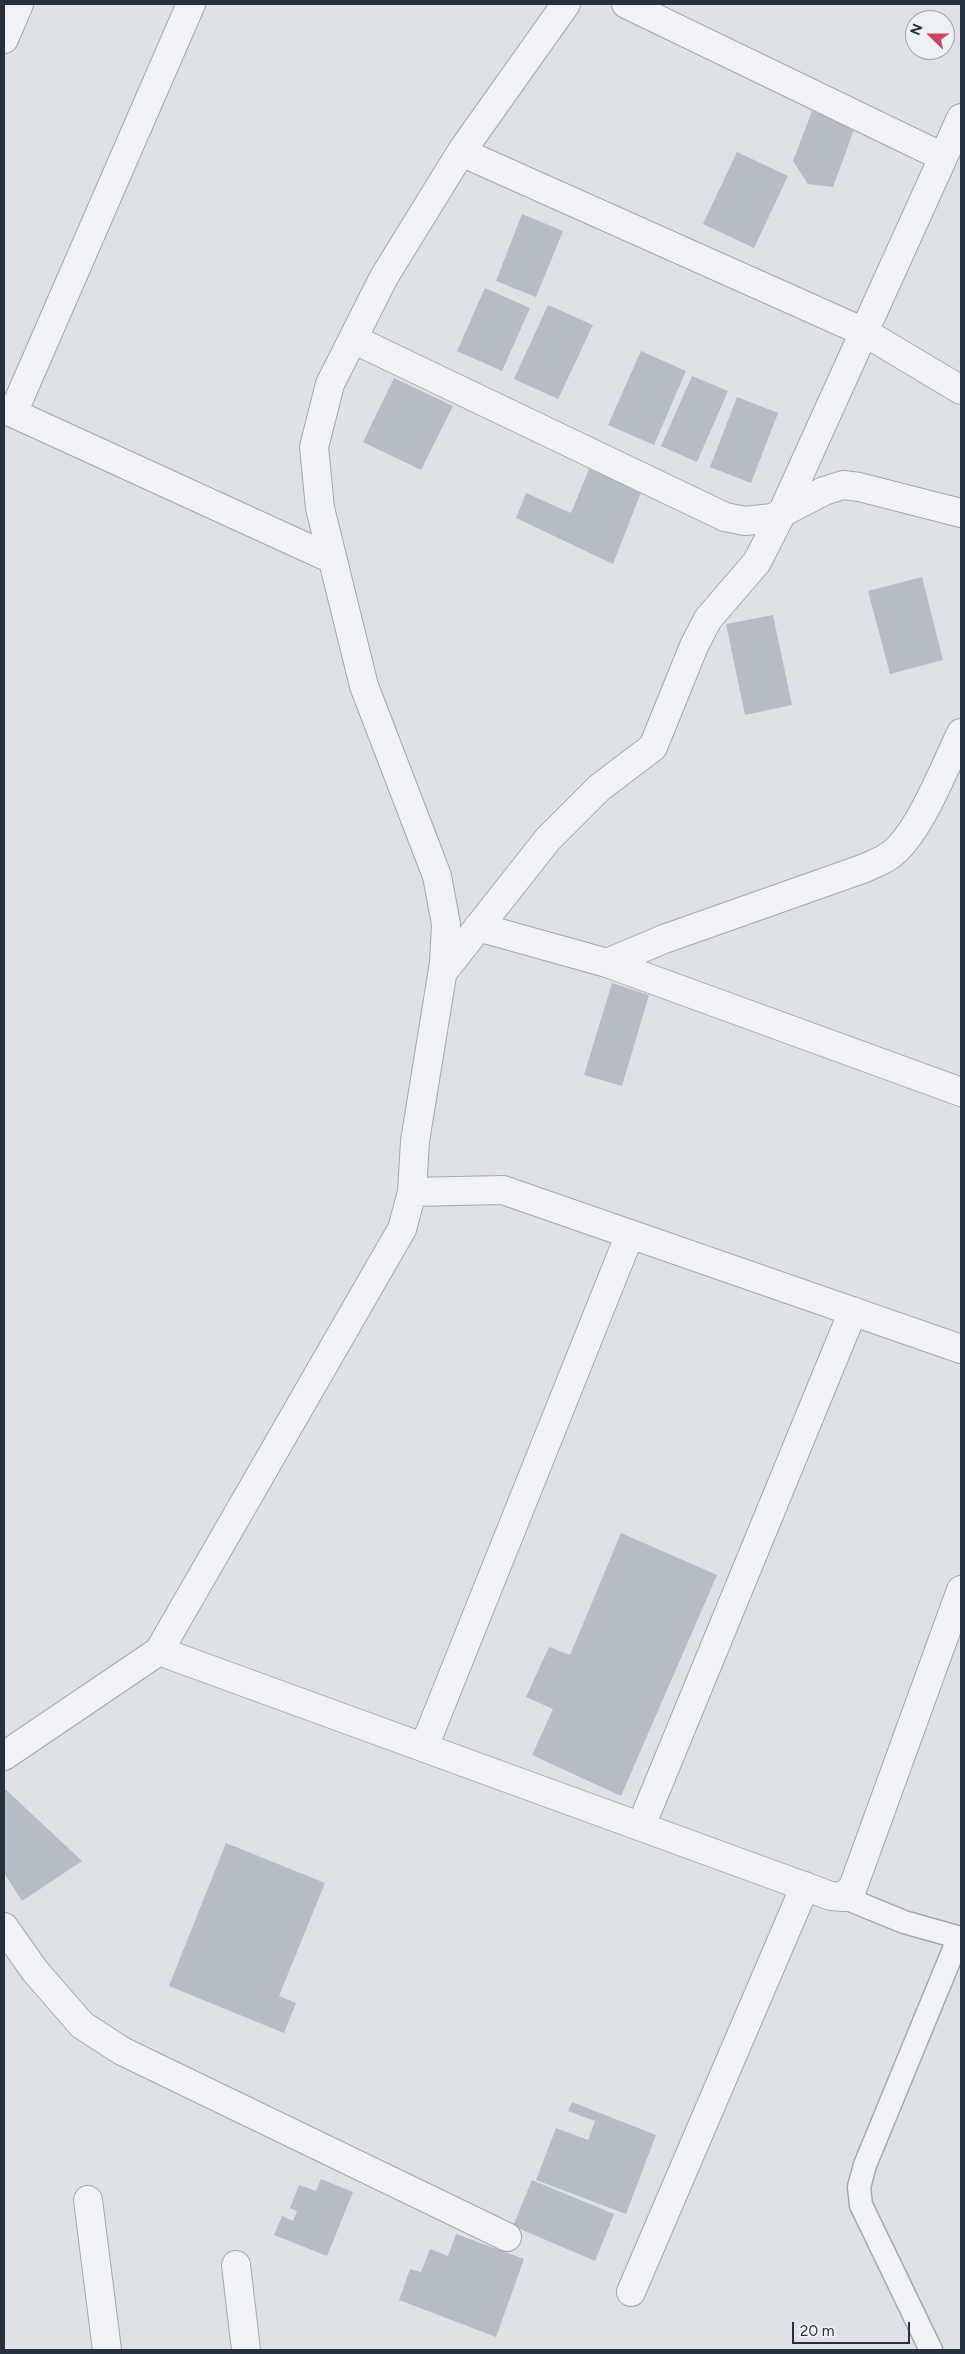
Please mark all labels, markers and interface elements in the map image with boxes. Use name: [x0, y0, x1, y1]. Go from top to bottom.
north arrow: [905, 10, 955, 60]
text: N: [907, 21, 926, 38]
scale bar: [795, 2312, 912, 2344]
text: 20 m: [800, 2322, 834, 2340]

